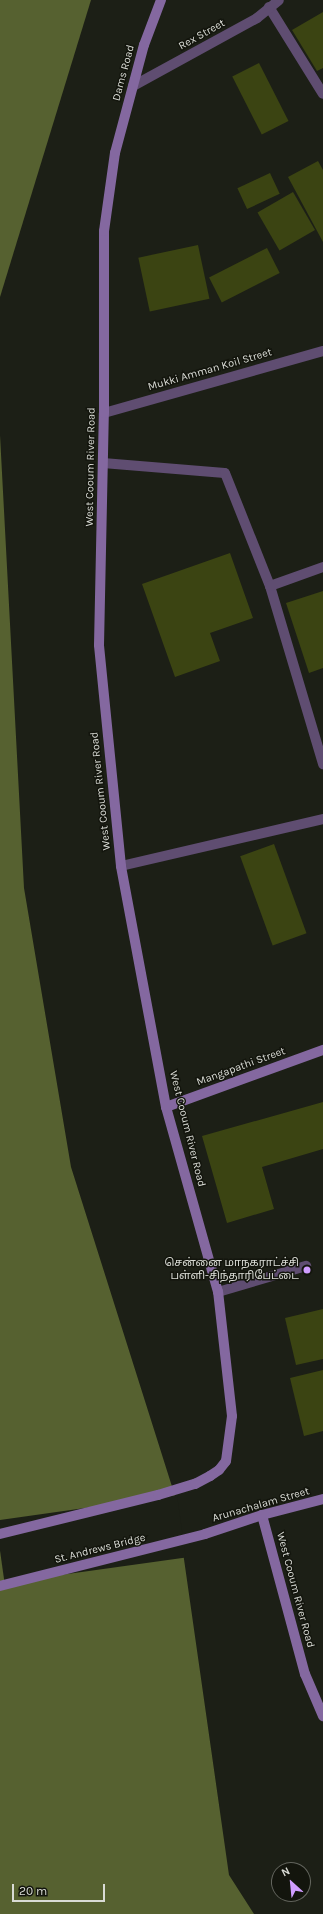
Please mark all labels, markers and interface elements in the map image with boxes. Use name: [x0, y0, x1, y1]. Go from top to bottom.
street label: Rex Street: [177, 17, 227, 53]
street label: Dams Road: [110, 44, 138, 102]
street label: Mukki Amman Koil Street: [147, 346, 273, 394]
street label: West Cooum River Road: [83, 407, 99, 527]
street label: West Cooum River Road: [88, 731, 114, 851]
street label: Mangapathi Street: [195, 1045, 287, 1089]
street label: West Cooum River Road: [166, 1070, 208, 1188]
place label: சென்னை மாநகராட்ச்சி பள்ளி-சிந்தாரிபேட்டை: [164, 1257, 299, 1283]
marker: சென்னை மாநகராட்ச்சி பள்ளி-சிந்தாரிபேட்டை: [302, 1265, 312, 1275]
street label: Arunachalam Street: [211, 1485, 311, 1525]
street label: St. Andrews Bridge: [53, 1531, 147, 1567]
street label: West Cooum River Road: [273, 1531, 317, 1649]
north arrow: [271, 1862, 311, 1902]
text: N: [279, 1864, 292, 1879]
scale bar: [14, 1876, 107, 1902]
text: 20 m: [19, 1884, 47, 1898]

